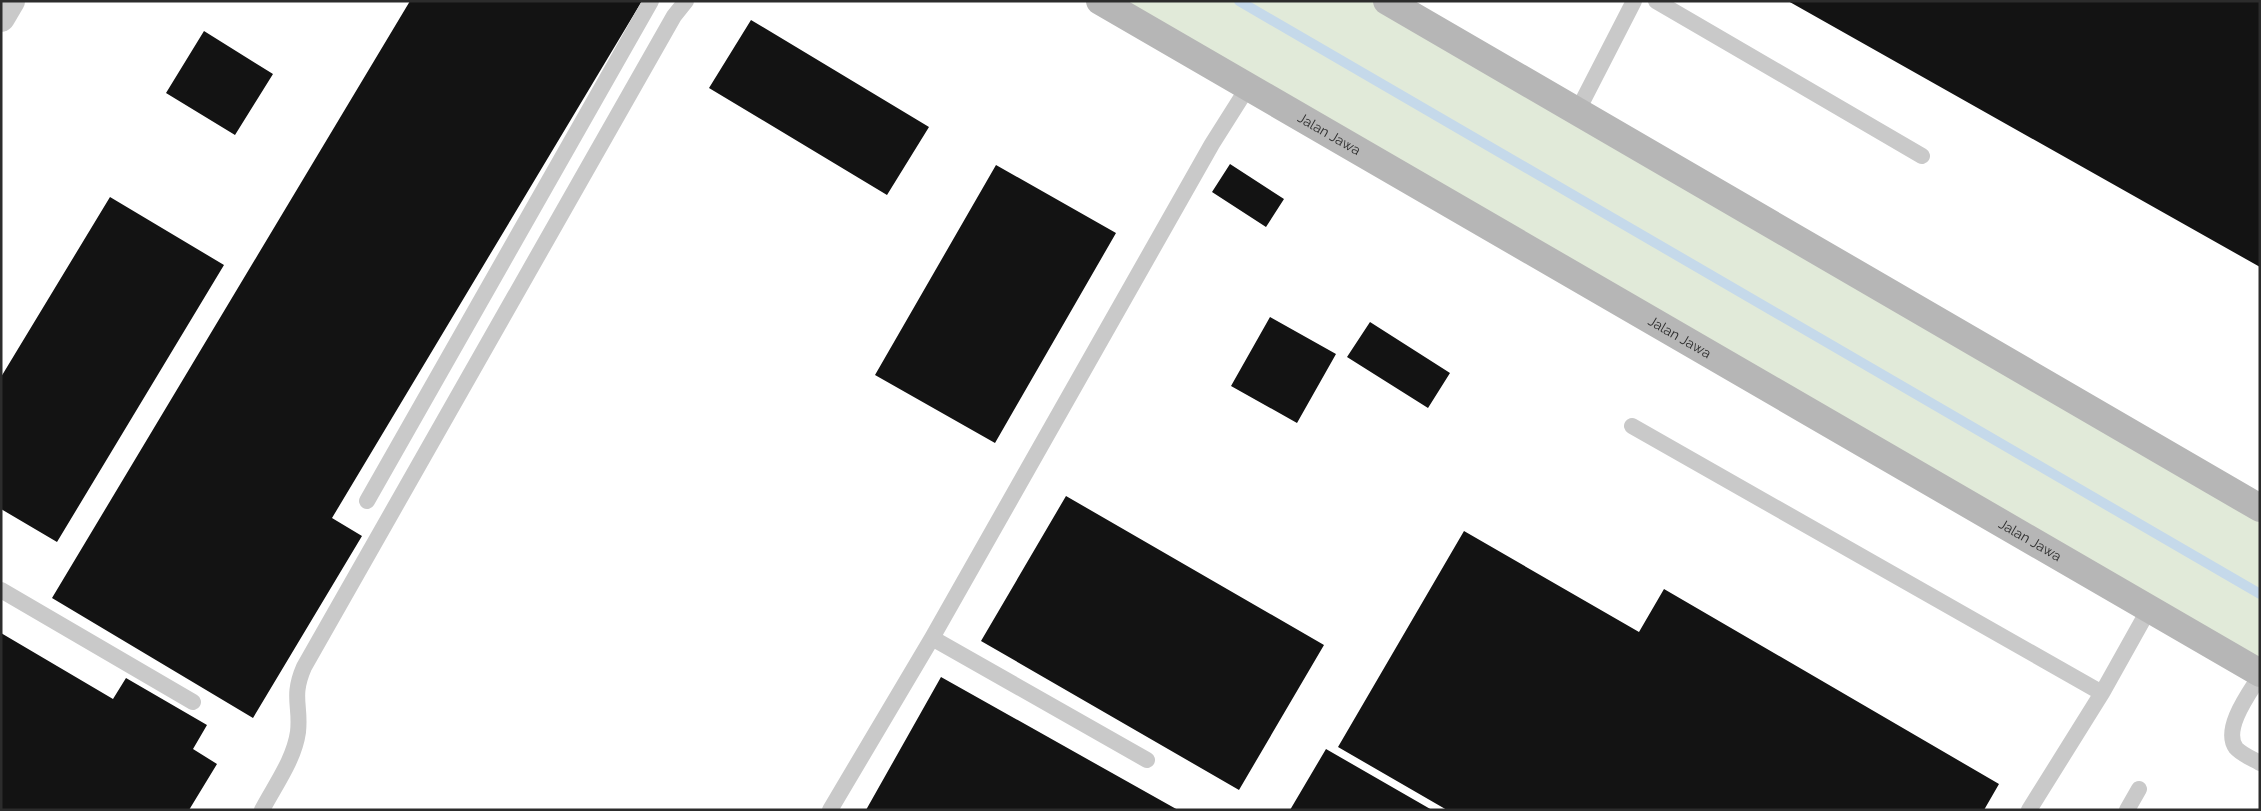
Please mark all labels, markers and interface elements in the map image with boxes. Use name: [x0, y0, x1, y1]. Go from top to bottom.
street label: Jalan Jawa: [1295, 109, 1364, 158]
street label: Jalan Jawa: [1645, 312, 1714, 361]
street label: Jalan Jawa: [1996, 515, 2064, 564]

